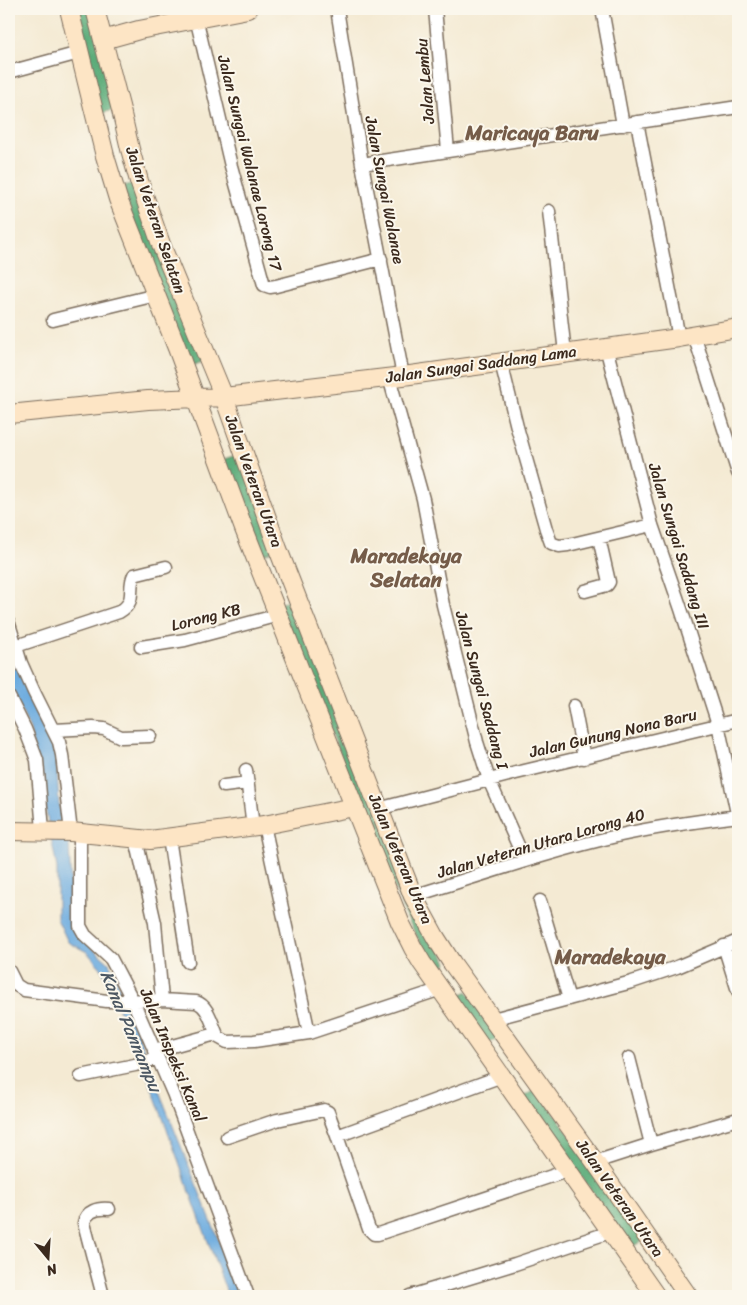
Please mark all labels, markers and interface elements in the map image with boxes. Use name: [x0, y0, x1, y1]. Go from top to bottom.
street label: Jalan Lembu: [407, 37, 443, 126]
street label: Jalan Sungai Walanae Lorong 17: [209, 51, 291, 275]
street label: Jalan Sungai Walanae: [356, 112, 414, 267]
district label: Maricaya Baru: [464, 114, 599, 152]
street label: Jalan Veteran Selatan: [117, 141, 195, 298]
street label: Jalan Sungai Saddang Lama: [383, 336, 578, 392]
street label: Jalan Veteran Utara: [216, 409, 292, 552]
street label: Jalan Sungai Saddang III: [640, 458, 718, 633]
district label: Maradekaya Selatan: [349, 537, 463, 599]
street label: Lorong KB: [168, 594, 244, 640]
street label: Jalan Sungai Saddang I: [447, 607, 518, 774]
street label: Jalan Gunung Nona Baru: [525, 700, 700, 767]
street label: Jalan Veteran Utara: [360, 788, 442, 929]
street label: Jalan Veteran Utara Lorong 40: [433, 799, 648, 887]
district label: Maradekaya: [553, 938, 667, 976]
water label: Kanal Pannampu: [91, 965, 172, 1099]
street label: Jalan Inspeksi Kanal: [131, 982, 215, 1127]
street label: Jalan Veteran Utara: [567, 1132, 672, 1264]
north arrow: [22, 1232, 72, 1282]
text: N: [43, 1256, 61, 1283]

